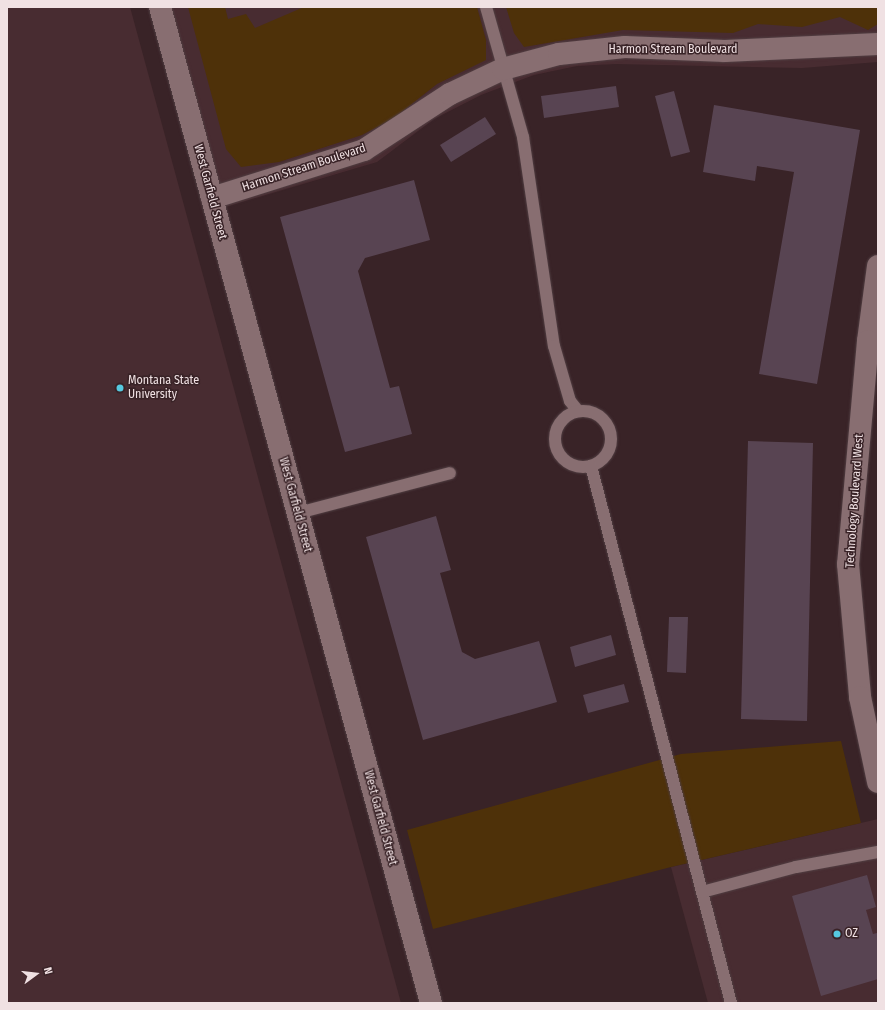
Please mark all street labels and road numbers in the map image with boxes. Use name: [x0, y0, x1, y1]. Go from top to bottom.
street label: Harmon Stream Boulevard: [609, 43, 737, 57]
street label: Harmon Stream Boulevard: [240, 141, 368, 195]
street label: West Garfield Street: [190, 143, 230, 241]
street label: Technology Boulevard West: [843, 434, 867, 568]
street label: West Garfield Street: [275, 456, 315, 554]
street label: West Garfield Street: [360, 769, 400, 867]

